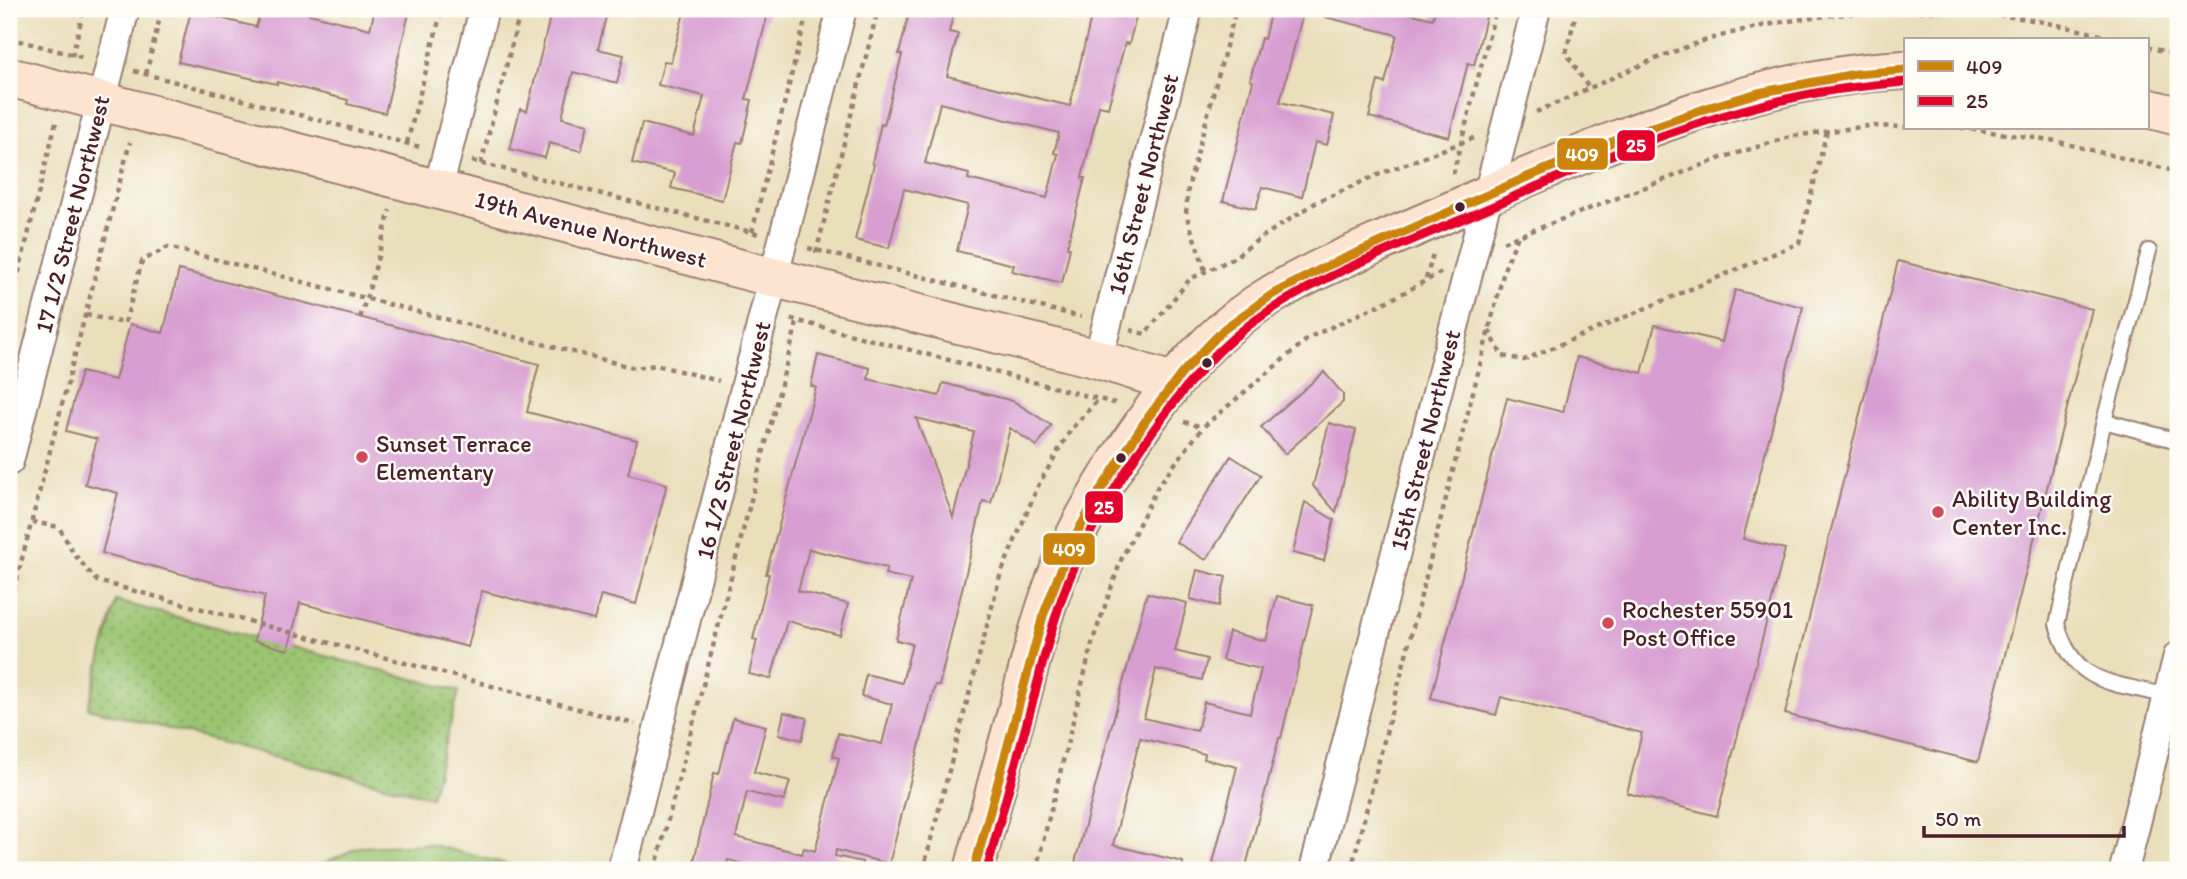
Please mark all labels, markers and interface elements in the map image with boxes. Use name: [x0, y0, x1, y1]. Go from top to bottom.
legend: [1904, 38, 2148, 130]
text: 409: [1966, 54, 2003, 79]
street label: 16th Street Northwest: [1102, 71, 1184, 297]
text: 25: [1966, 88, 1988, 113]
street label: 17 1/2 Street Northwest: [28, 92, 116, 336]
line badge: 25: [1616, 129, 1656, 162]
text: 25: [1626, 134, 1646, 157]
line badge: 409: [1556, 137, 1609, 171]
text: 409: [1565, 143, 1599, 166]
street label: 19th Avenue Northwest: [472, 184, 710, 274]
unlabelled marker: [1453, 200, 1467, 214]
street label: 16 1/2 Street Northwest: [689, 318, 777, 562]
street label: 15th Street Northwest: [1384, 327, 1466, 553]
unlabelled marker: [1200, 356, 1214, 370]
place label: Sunset Terrace Elementary: [376, 429, 532, 486]
marker: Sunset Terrace Elementary: [354, 449, 370, 465]
unlabelled marker: [1114, 451, 1128, 465]
place label: Ability Building Center Inc.: [1952, 484, 2112, 541]
line badge: 25: [1084, 490, 1124, 524]
text: 25: [1094, 496, 1114, 519]
marker: Ability Building Center Inc.: [1930, 504, 1946, 520]
line badge: 409: [1042, 532, 1096, 566]
text: 409: [1052, 538, 1086, 561]
place label: Rochester 55901 Post Office: [1622, 595, 1793, 652]
marker: Rochester 55901 Post Office: [1600, 615, 1616, 631]
scale bar: [1924, 795, 2124, 839]
text: 50 m: [1935, 806, 1982, 831]

